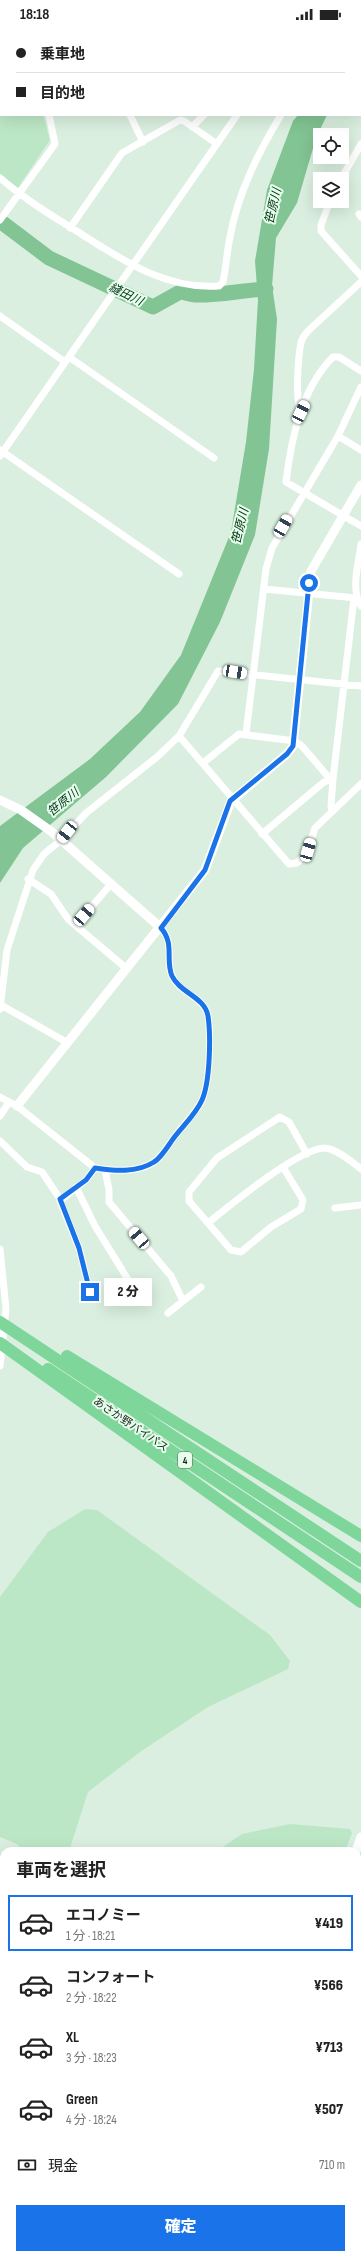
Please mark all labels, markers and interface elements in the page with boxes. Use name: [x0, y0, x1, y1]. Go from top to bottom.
text: 18:18: [20, 5, 49, 24]
text: 乗車地: [40, 45, 85, 64]
text: 目的地: [40, 84, 85, 103]
map controls: [313, 128, 349, 208]
button: locate: [313, 128, 349, 164]
button: layers: [313, 172, 349, 208]
water label: 笹原川: [262, 185, 285, 225]
water label: 縫田川: [106, 280, 147, 310]
car: [290, 399, 312, 425]
water label: 笹原川: [229, 505, 253, 545]
car: [272, 513, 294, 539]
route start: [300, 574, 318, 592]
car: [222, 664, 248, 680]
water label: 笹原川: [45, 784, 84, 820]
car: [55, 819, 79, 845]
car: [299, 837, 317, 863]
car: [72, 902, 96, 928]
car: [127, 1225, 151, 1251]
callout: 2 分: [104, 1278, 152, 1306]
route end: [81, 1283, 99, 1301]
text: 2 分: [118, 1284, 138, 1300]
street label: あさか野バイパス: [91, 1394, 171, 1454]
road number: 4: [178, 1452, 192, 1468]
text: 車両を選択: [16, 1860, 106, 1881]
icon: car: [18, 1905, 54, 1941]
text: エコノミー: [66, 1906, 141, 1925]
text: ¥419: [315, 1914, 343, 1933]
text: 1 分 · 18:21: [66, 1928, 115, 1944]
icon: car: [18, 1967, 54, 2003]
text: コンフォート: [66, 1968, 156, 1987]
text: ¥566: [314, 1976, 343, 1995]
text: 2 分 · 18:22: [66, 1990, 117, 2006]
text: XL: [66, 2028, 79, 2047]
icon: car: [18, 2029, 54, 2065]
text: ¥713: [315, 2038, 343, 2057]
text: 3 分 · 18:23: [66, 2050, 117, 2066]
text: Green: [66, 2090, 98, 2109]
icon: car: [18, 2091, 54, 2127]
text: ¥507: [314, 2100, 343, 2119]
text: 4 分 · 18:24: [66, 2112, 117, 2128]
icon: cash: [16, 2154, 38, 2176]
text: 現金: [48, 2157, 78, 2176]
text: 710 m: [319, 2157, 345, 2173]
button: 確定: [16, 2205, 345, 2251]

